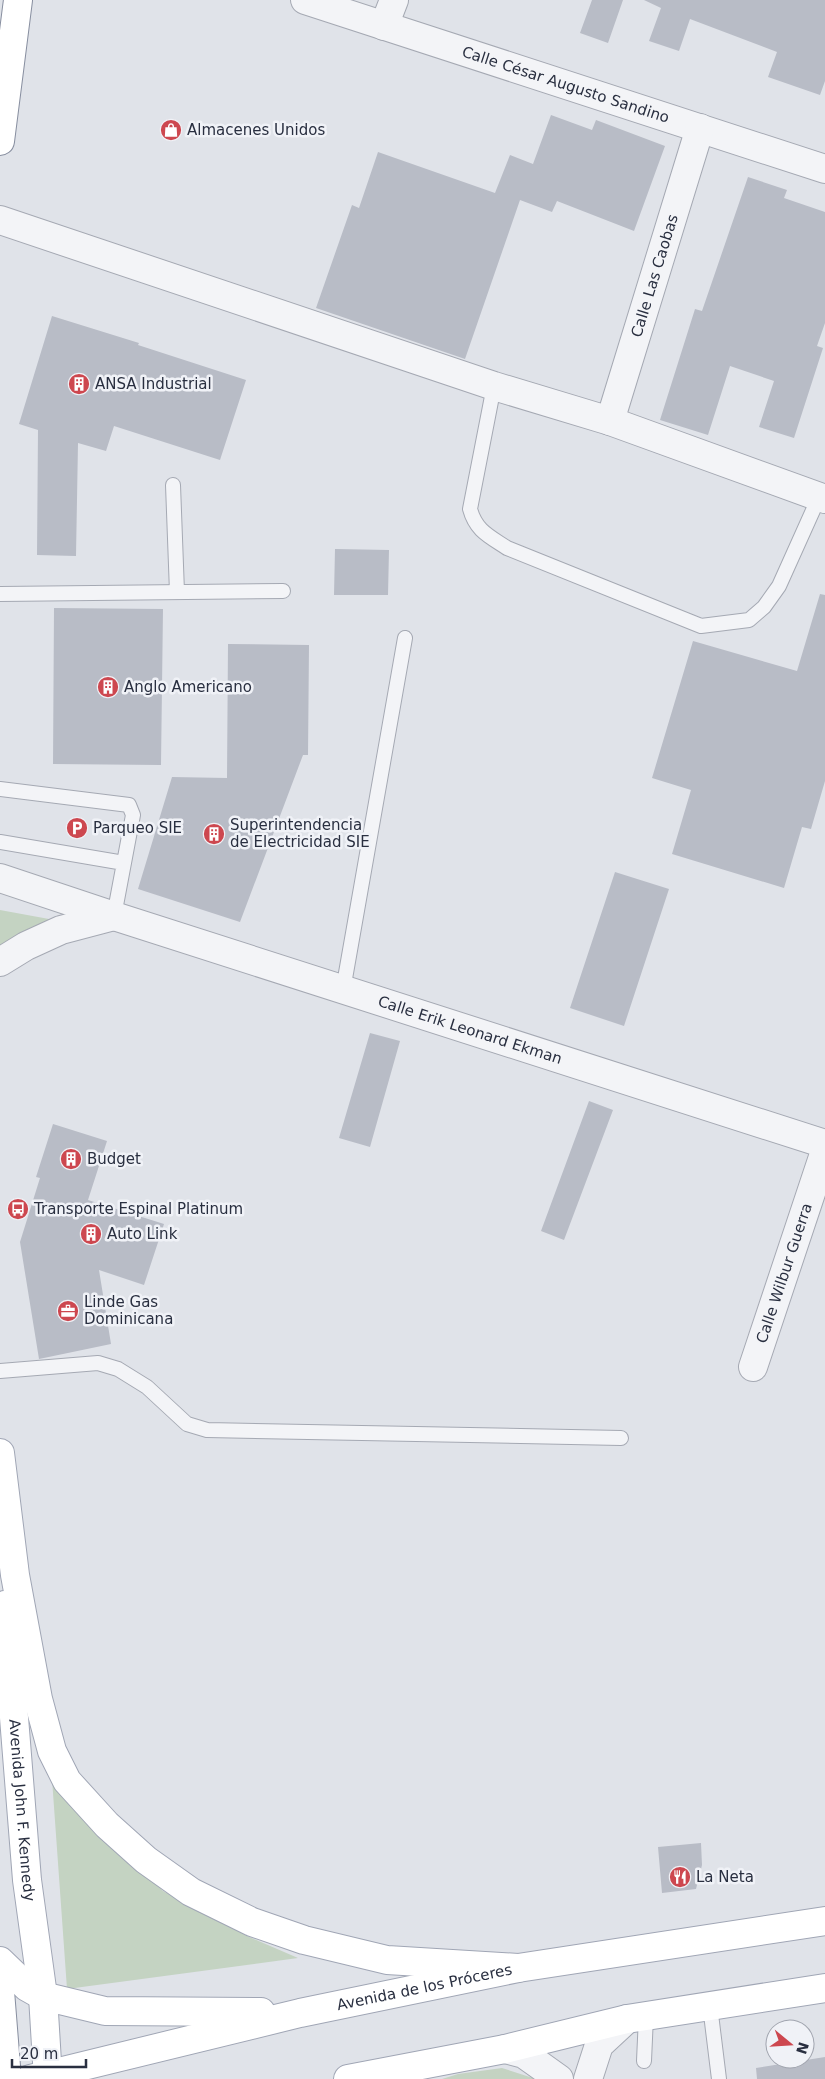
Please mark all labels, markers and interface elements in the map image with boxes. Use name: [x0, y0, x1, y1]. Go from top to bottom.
street label: Calle César Augusto Sandino: [460, 43, 672, 127]
shop icon: Almacenes Unidos: [159, 118, 183, 142]
place label: Almacenes Unidos: [187, 121, 325, 139]
street label: Calle Las Caobas: [627, 212, 682, 339]
building icon: ANSA Industrial: [67, 372, 91, 396]
place label: ANSA Industrial: [95, 375, 212, 393]
building icon: Anglo Americano: [96, 675, 120, 699]
place label: Anglo Americano: [124, 678, 252, 696]
parking icon: Parqueo SIE: [65, 816, 89, 840]
place label: Superintendencia de Electricidad SIE: [230, 816, 370, 851]
place label: Parqueo SIE: [93, 819, 182, 837]
building icon: Superintendencia de Electricidad SIE: [202, 822, 226, 846]
street label: Calle Erik Leonard Ekman: [376, 992, 564, 1068]
building icon: Budget: [59, 1147, 83, 1171]
place label: Budget: [87, 1150, 141, 1168]
bus stop icon: Transporte Espinal Platinum: [6, 1197, 30, 1221]
place label: Transporte Espinal Platinum: [33, 1200, 243, 1218]
street label: Calle Wilbur Guerra: [753, 1201, 816, 1345]
building icon: Auto Link: [79, 1222, 103, 1246]
place label: Auto Link: [107, 1225, 178, 1243]
place label: Linde Gas Dominicana: [84, 1293, 173, 1328]
office icon: Linde Gas Dominicana: [56, 1299, 80, 1323]
street label: Avenida John F. Kennedy: [5, 1718, 39, 1903]
restaurant icon: La Neta: [668, 1865, 692, 1889]
place label: La Neta: [696, 1868, 754, 1886]
street label: Avenida de los Próceres: [335, 1960, 514, 2014]
north arrow: [765, 2019, 815, 2069]
scale bar: [12, 2036, 86, 2068]
text: N: [793, 2040, 812, 2056]
text: 20 m: [20, 2045, 58, 2063]

